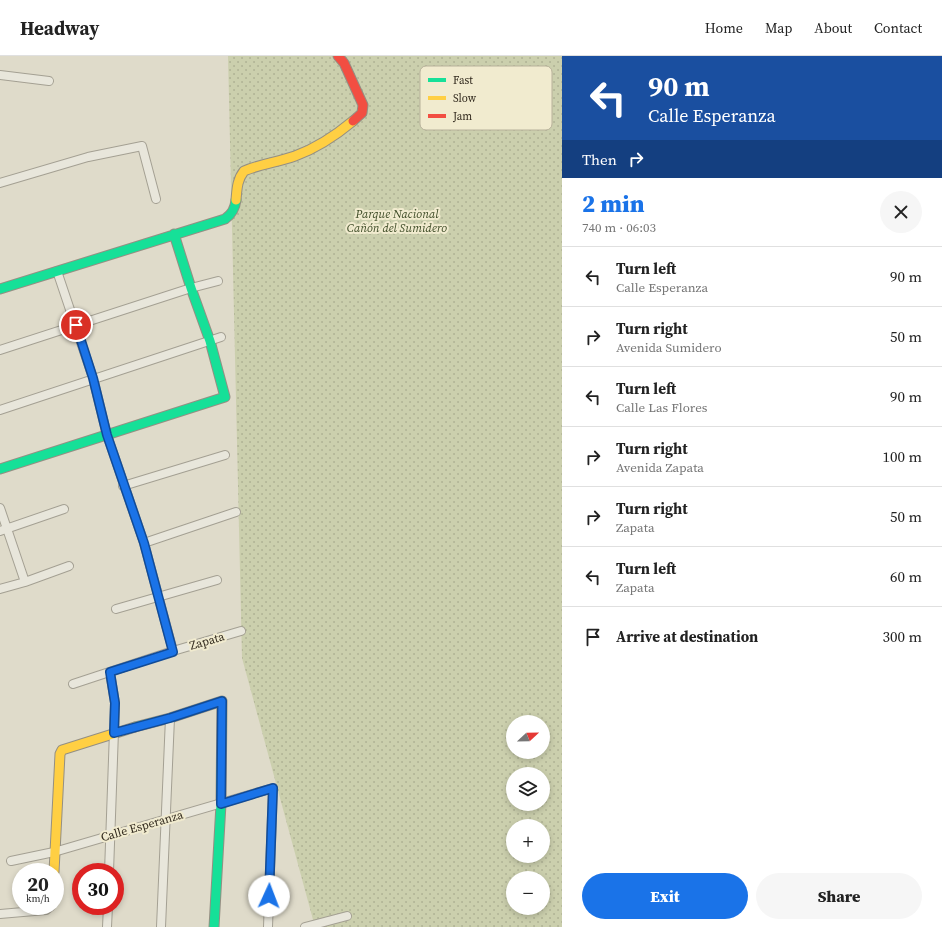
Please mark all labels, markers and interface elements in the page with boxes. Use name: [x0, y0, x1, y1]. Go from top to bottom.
text: Headway: [20, 15, 99, 41]
text: Home: [705, 18, 743, 38]
text: Map: [765, 18, 792, 38]
text: About: [814, 18, 852, 38]
text: Contact: [874, 18, 922, 38]
legend: [420, 66, 552, 130]
text: 90 m: [648, 67, 710, 105]
icon: left: [582, 72, 634, 124]
text: Fast: [453, 73, 473, 88]
text: Slow: [453, 91, 477, 106]
text: Calle Esperanza: [648, 103, 776, 128]
text: Jam: [452, 109, 472, 124]
icon: right: [625, 148, 647, 170]
text: Then: [582, 149, 617, 170]
text: 2 min: [582, 187, 645, 220]
button: close: [880, 191, 922, 233]
park label: Parque Nacional Cañón del Sumidero: [347, 206, 447, 236]
text: 740 m · 06:03: [582, 219, 656, 236]
text: Turn left: [616, 258, 676, 279]
icon: left: [582, 266, 604, 288]
text: 90 m: [890, 266, 922, 287]
text: Calle Esperanza: [616, 279, 708, 296]
pin: [59, 308, 93, 342]
icon: arrive: [65, 314, 87, 336]
text: Turn right: [616, 318, 688, 339]
icon: right: [582, 326, 604, 348]
text: 50 m: [890, 326, 922, 347]
text: Avenida Sumidero: [616, 339, 722, 356]
text: Turn left: [616, 378, 676, 399]
icon: left: [582, 386, 604, 408]
text: 90 m: [890, 386, 922, 407]
text: Calle Las Flores: [616, 399, 707, 416]
text: Turn right: [616, 438, 688, 459]
icon: right: [582, 446, 604, 468]
text: 100 m: [882, 446, 922, 467]
text: Avenida Zapata: [616, 459, 704, 476]
text: Turn right: [616, 498, 688, 519]
icon: right: [582, 506, 604, 528]
text: 50 m: [890, 506, 922, 527]
text: Zapata: [616, 519, 655, 536]
text: Turn left: [616, 558, 676, 579]
icon: left: [582, 566, 604, 588]
text: 60 m: [890, 566, 922, 587]
text: Zapata: [616, 579, 655, 596]
icon: arrive: [582, 626, 604, 648]
text: Arrive at destination: [616, 626, 758, 647]
text: 300 m: [882, 626, 922, 647]
street label: Zapata: [188, 628, 227, 654]
north arrow: [506, 715, 550, 759]
map controls: [506, 715, 550, 915]
button: layers: [506, 767, 550, 811]
street label: Calle Esperanza: [99, 806, 186, 845]
button: +: [506, 819, 550, 863]
speed limit sign: 30: [72, 863, 124, 915]
text: 20: [27, 870, 49, 898]
button: −: [506, 871, 550, 915]
button: Exit: [582, 873, 748, 919]
button: Share: [756, 873, 922, 919]
position arrow: [248, 875, 290, 917]
text: km/h: [26, 892, 50, 905]

